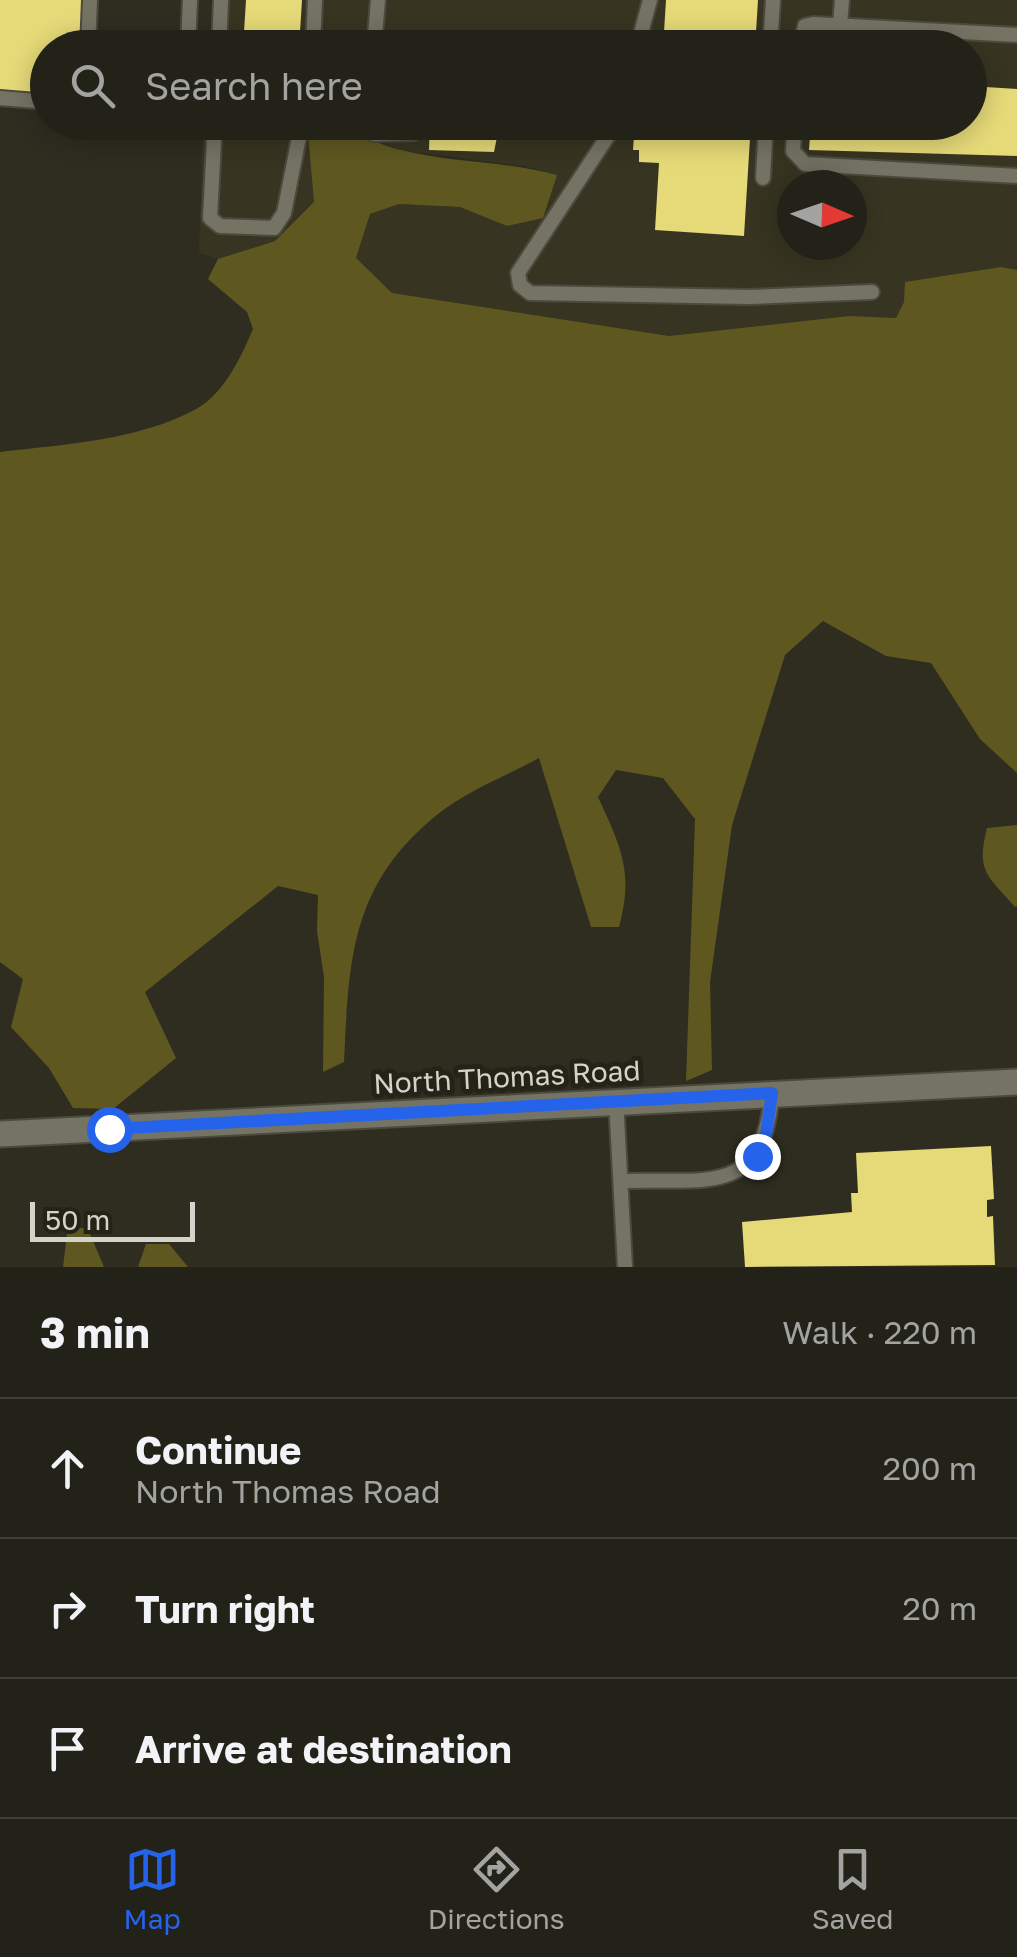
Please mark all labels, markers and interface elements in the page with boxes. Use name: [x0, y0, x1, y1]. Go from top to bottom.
search box: [30, 30, 987, 140]
icon: search: [65, 58, 120, 113]
text: Search here: [145, 63, 363, 108]
north arrow: [777, 170, 867, 260]
street label: North Thomas Road: [373, 1053, 641, 1100]
route start: [87, 1107, 133, 1153]
route end: [735, 1134, 781, 1180]
scale bar: [30, 1197, 195, 1242]
text: 50 m: [45, 1203, 110, 1236]
text: 3 min: [40, 1307, 150, 1357]
text: Walk · 220 m: [782, 1313, 977, 1351]
text: Continue: [135, 1427, 301, 1472]
icon: ahead: [40, 1441, 95, 1496]
text: 200 m: [882, 1449, 977, 1487]
text: North Thomas Road: [135, 1472, 441, 1510]
icon: right: [40, 1581, 95, 1636]
text: Turn right: [135, 1586, 315, 1631]
text: 20 m: [902, 1589, 977, 1627]
icon: arrive: [40, 1721, 95, 1776]
text: Arrive at destination: [135, 1726, 512, 1771]
tab: Map: [124, 1842, 181, 1935]
tab: Directions: [428, 1842, 565, 1935]
tab: Saved: [812, 1842, 893, 1935]

